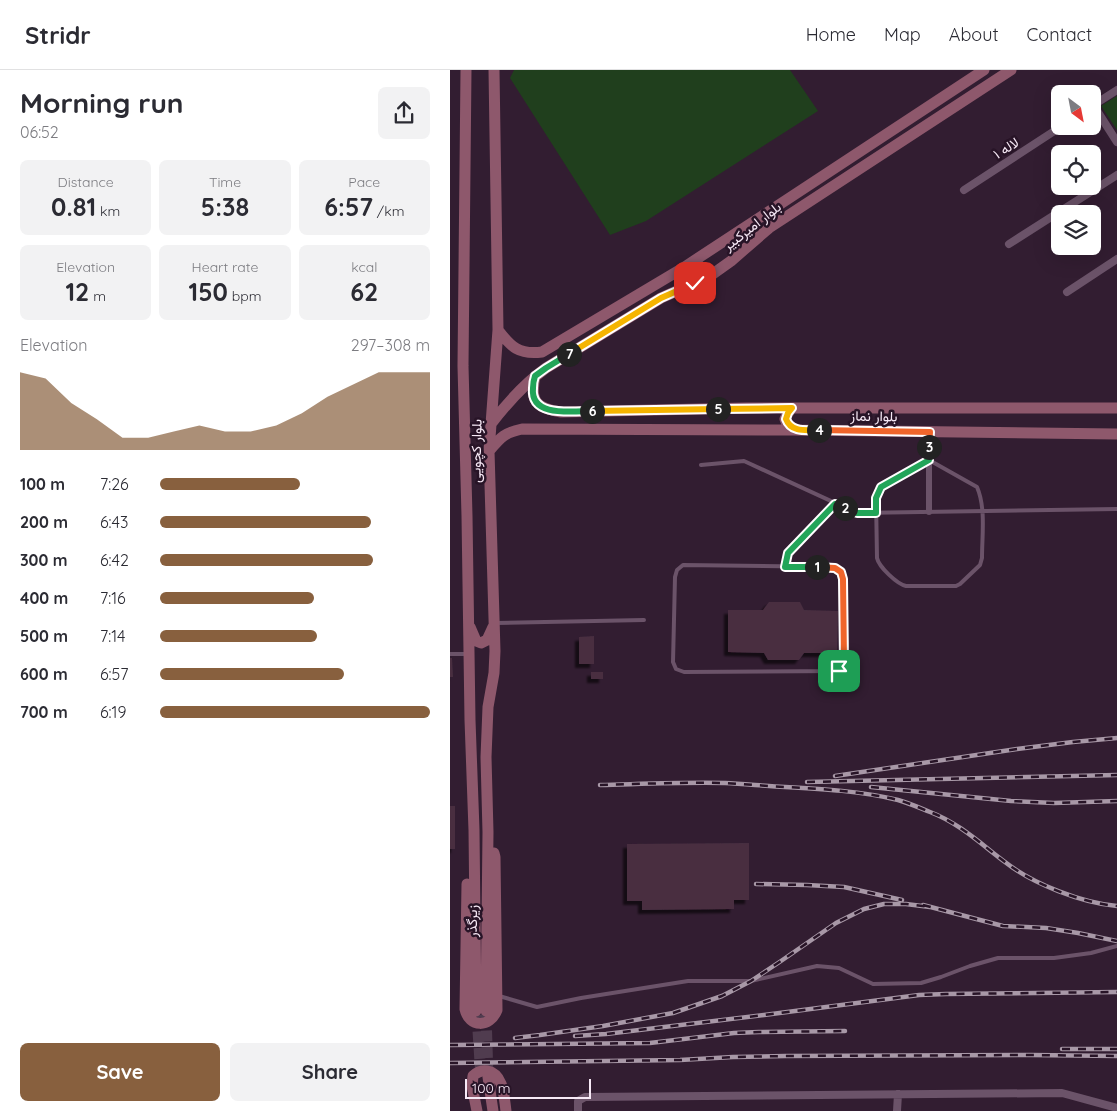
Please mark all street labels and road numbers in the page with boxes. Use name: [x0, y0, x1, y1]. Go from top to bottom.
street label: لاله ۱: [990, 133, 1022, 163]
street label: بلوار امیرکبیر: [718, 198, 785, 255]
street label: بلوار نماز: [849, 407, 898, 425]
street label: بلوار کچویی: [466, 419, 487, 483]
street label: زیرگذر: [463, 905, 481, 938]

